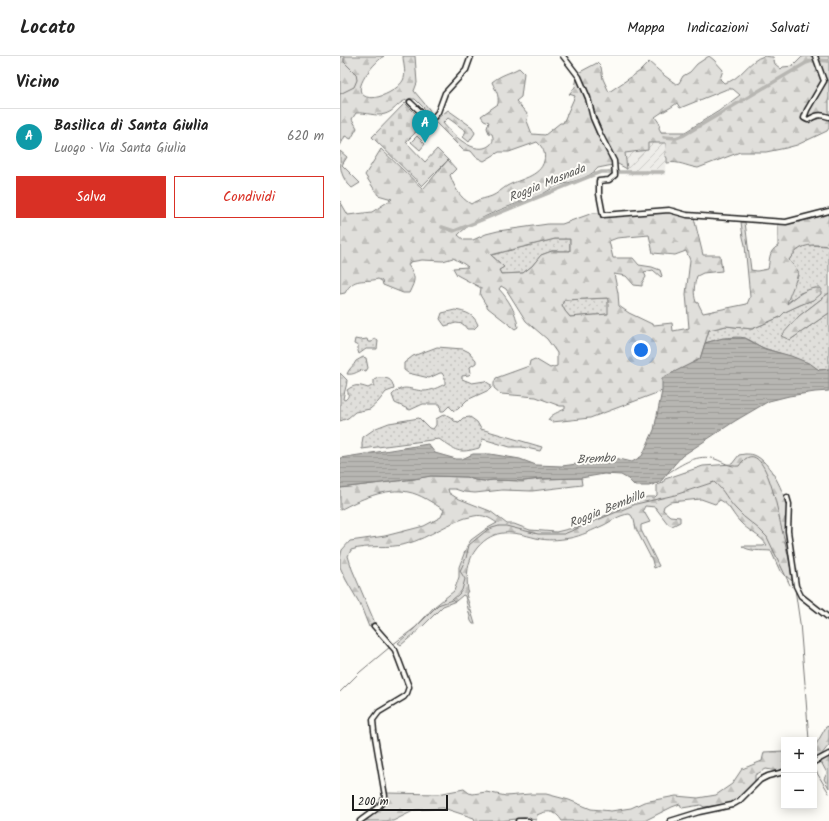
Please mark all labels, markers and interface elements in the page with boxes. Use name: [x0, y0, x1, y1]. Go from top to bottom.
text: Locato: [20, 13, 75, 43]
text: Mappa: [627, 17, 665, 39]
text: Indicazioni: [687, 17, 748, 39]
text: Salvati: [770, 17, 809, 39]
text: Vicino: [16, 69, 59, 96]
pin: A: [412, 110, 438, 143]
text: Basilica di Santa Giulia: [54, 114, 208, 138]
text: A: [25, 126, 33, 147]
text: 620 m: [287, 126, 324, 147]
text: Luogo · Via Santa Giulia: [54, 138, 186, 159]
water label: Roggia Masnada: [506, 159, 589, 207]
button: Salva: [16, 176, 166, 218]
button: Condividi: [174, 176, 324, 218]
your location: [631, 340, 651, 360]
water label: Brembo: [576, 448, 617, 469]
water label: Roggia Bembilla: [566, 485, 649, 533]
map controls: [781, 737, 817, 809]
button: +: [781, 737, 817, 773]
button: −: [781, 773, 817, 809]
scale bar: [352, 793, 448, 812]
text: 200 m: [358, 793, 389, 811]

